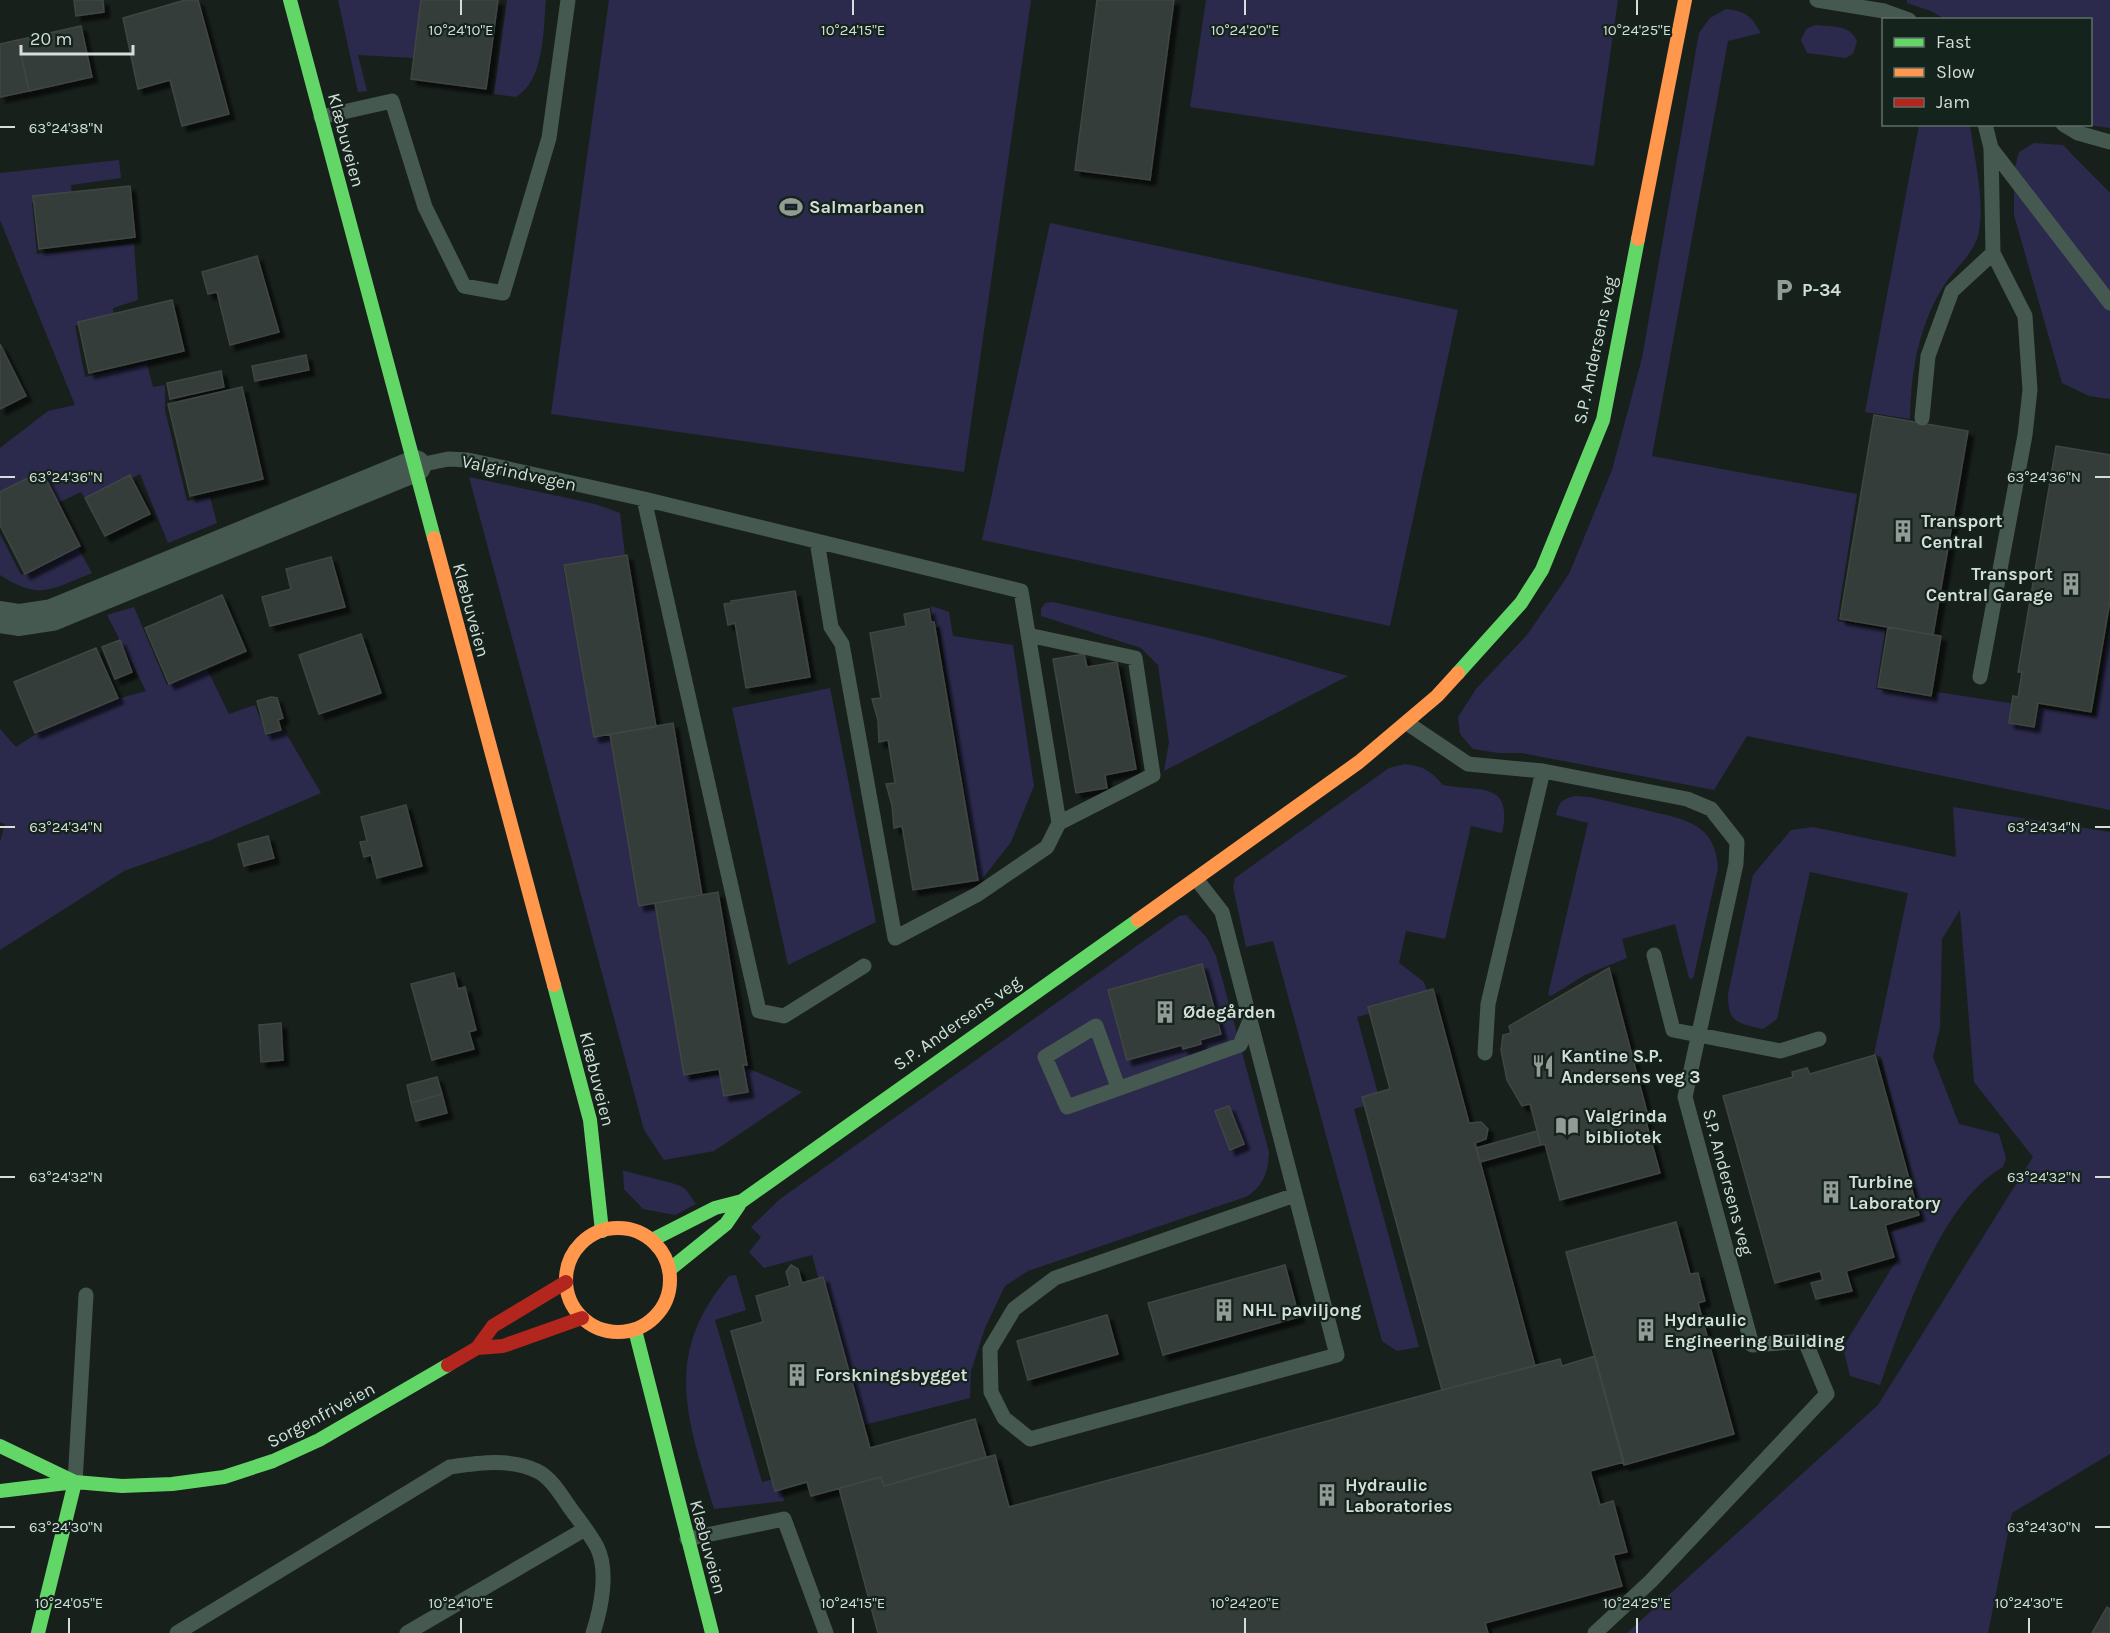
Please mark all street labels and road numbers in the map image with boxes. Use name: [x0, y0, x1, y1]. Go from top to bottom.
street label: Klæbuveien: [323, 91, 369, 189]
street label: S.P. Andersens veg: [1569, 274, 1621, 426]
street label: Valgrindvegen: [460, 450, 578, 496]
street label: Klæbuveien: [448, 561, 494, 659]
street label: S.P. Andersens veg: [889, 971, 1025, 1075]
street label: Klæbuveien: [575, 1029, 619, 1129]
street label: S.P. Andersens veg: [1698, 1106, 1758, 1258]
street label: Sorgenfriveien: [263, 1377, 379, 1453]
street label: Klæbuveien: [685, 1498, 731, 1596]

